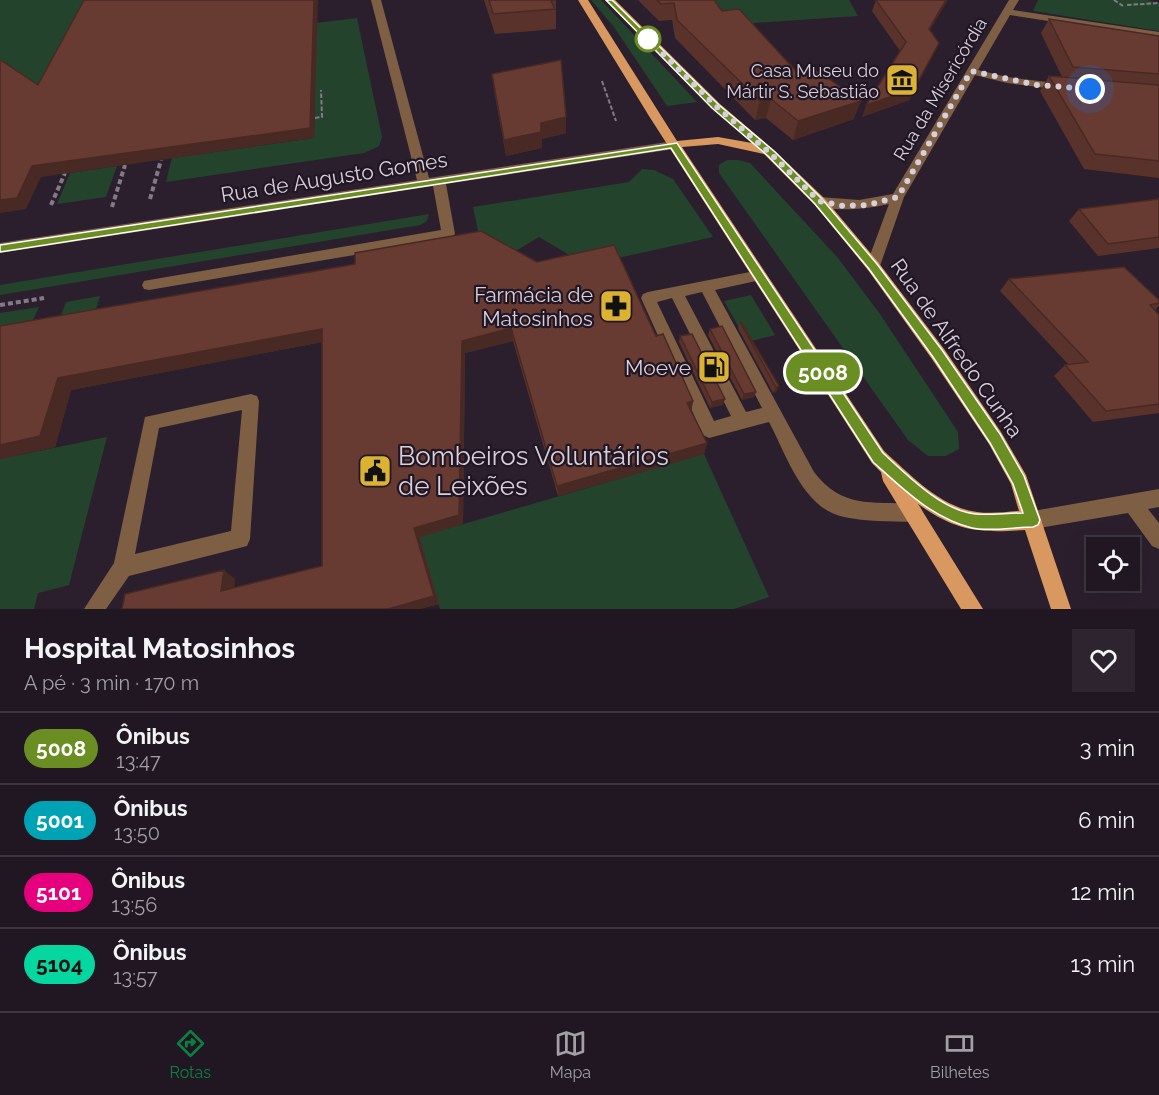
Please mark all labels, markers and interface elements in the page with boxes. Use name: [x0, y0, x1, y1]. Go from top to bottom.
street label: Rua da Misericórdia: [889, 14, 991, 164]
unlabelled marker: [635, 26, 661, 52]
place label: Casa Museu do Mártir S. Sebastião: [726, 60, 879, 102]
museum icon: Casa Museu do Mártir S. Sebastião: [884, 62, 920, 98]
your location: [1075, 74, 1105, 104]
street label: Rua de Augusto Gomes: [219, 147, 449, 207]
street label: Rua de Alfredo Cunha: [886, 254, 1028, 442]
place label: Farmácia de Matosinhos: [474, 282, 593, 331]
pharmacy icon: Farmácia de Matosinhos: [598, 288, 634, 324]
fuel station icon: Moeve: [696, 349, 732, 385]
line badge: 5008: [781, 352, 865, 392]
place label: Moeve: [625, 355, 691, 380]
text: 5008: [798, 360, 848, 385]
place label: Bombeiros Voluntários de Leixões: [398, 441, 669, 501]
public building icon: Bombeiros Voluntários de Leixões: [357, 453, 393, 489]
map controls: [1086, 537, 1140, 591]
button: locate: [1086, 537, 1140, 591]
button: heart: [1072, 629, 1135, 692]
text: Hospital Matosinhos: [24, 632, 295, 665]
text: A pé · 3 min · 170 m: [24, 671, 199, 695]
text: Ônibus: [116, 723, 190, 749]
text: 3 min: [1080, 735, 1135, 761]
text: 5008: [36, 736, 86, 761]
text: 13:47: [116, 749, 161, 773]
text: Ônibus: [114, 795, 188, 821]
text: 6 min: [1078, 807, 1135, 833]
text: 5001: [36, 808, 84, 833]
text: 13:50: [114, 821, 160, 845]
text: Ônibus: [111, 867, 185, 893]
text: 12 min: [1071, 879, 1135, 905]
text: 5101: [36, 880, 81, 905]
text: 13:56: [111, 893, 157, 917]
text: Ônibus: [113, 939, 187, 965]
text: 13 min: [1070, 951, 1135, 977]
text: 5104: [36, 952, 83, 977]
text: 13:57: [113, 965, 157, 989]
tab: Rotas: [169, 1027, 211, 1082]
tab: Mapa: [550, 1027, 591, 1082]
tab: Bilhetes: [930, 1027, 990, 1082]

